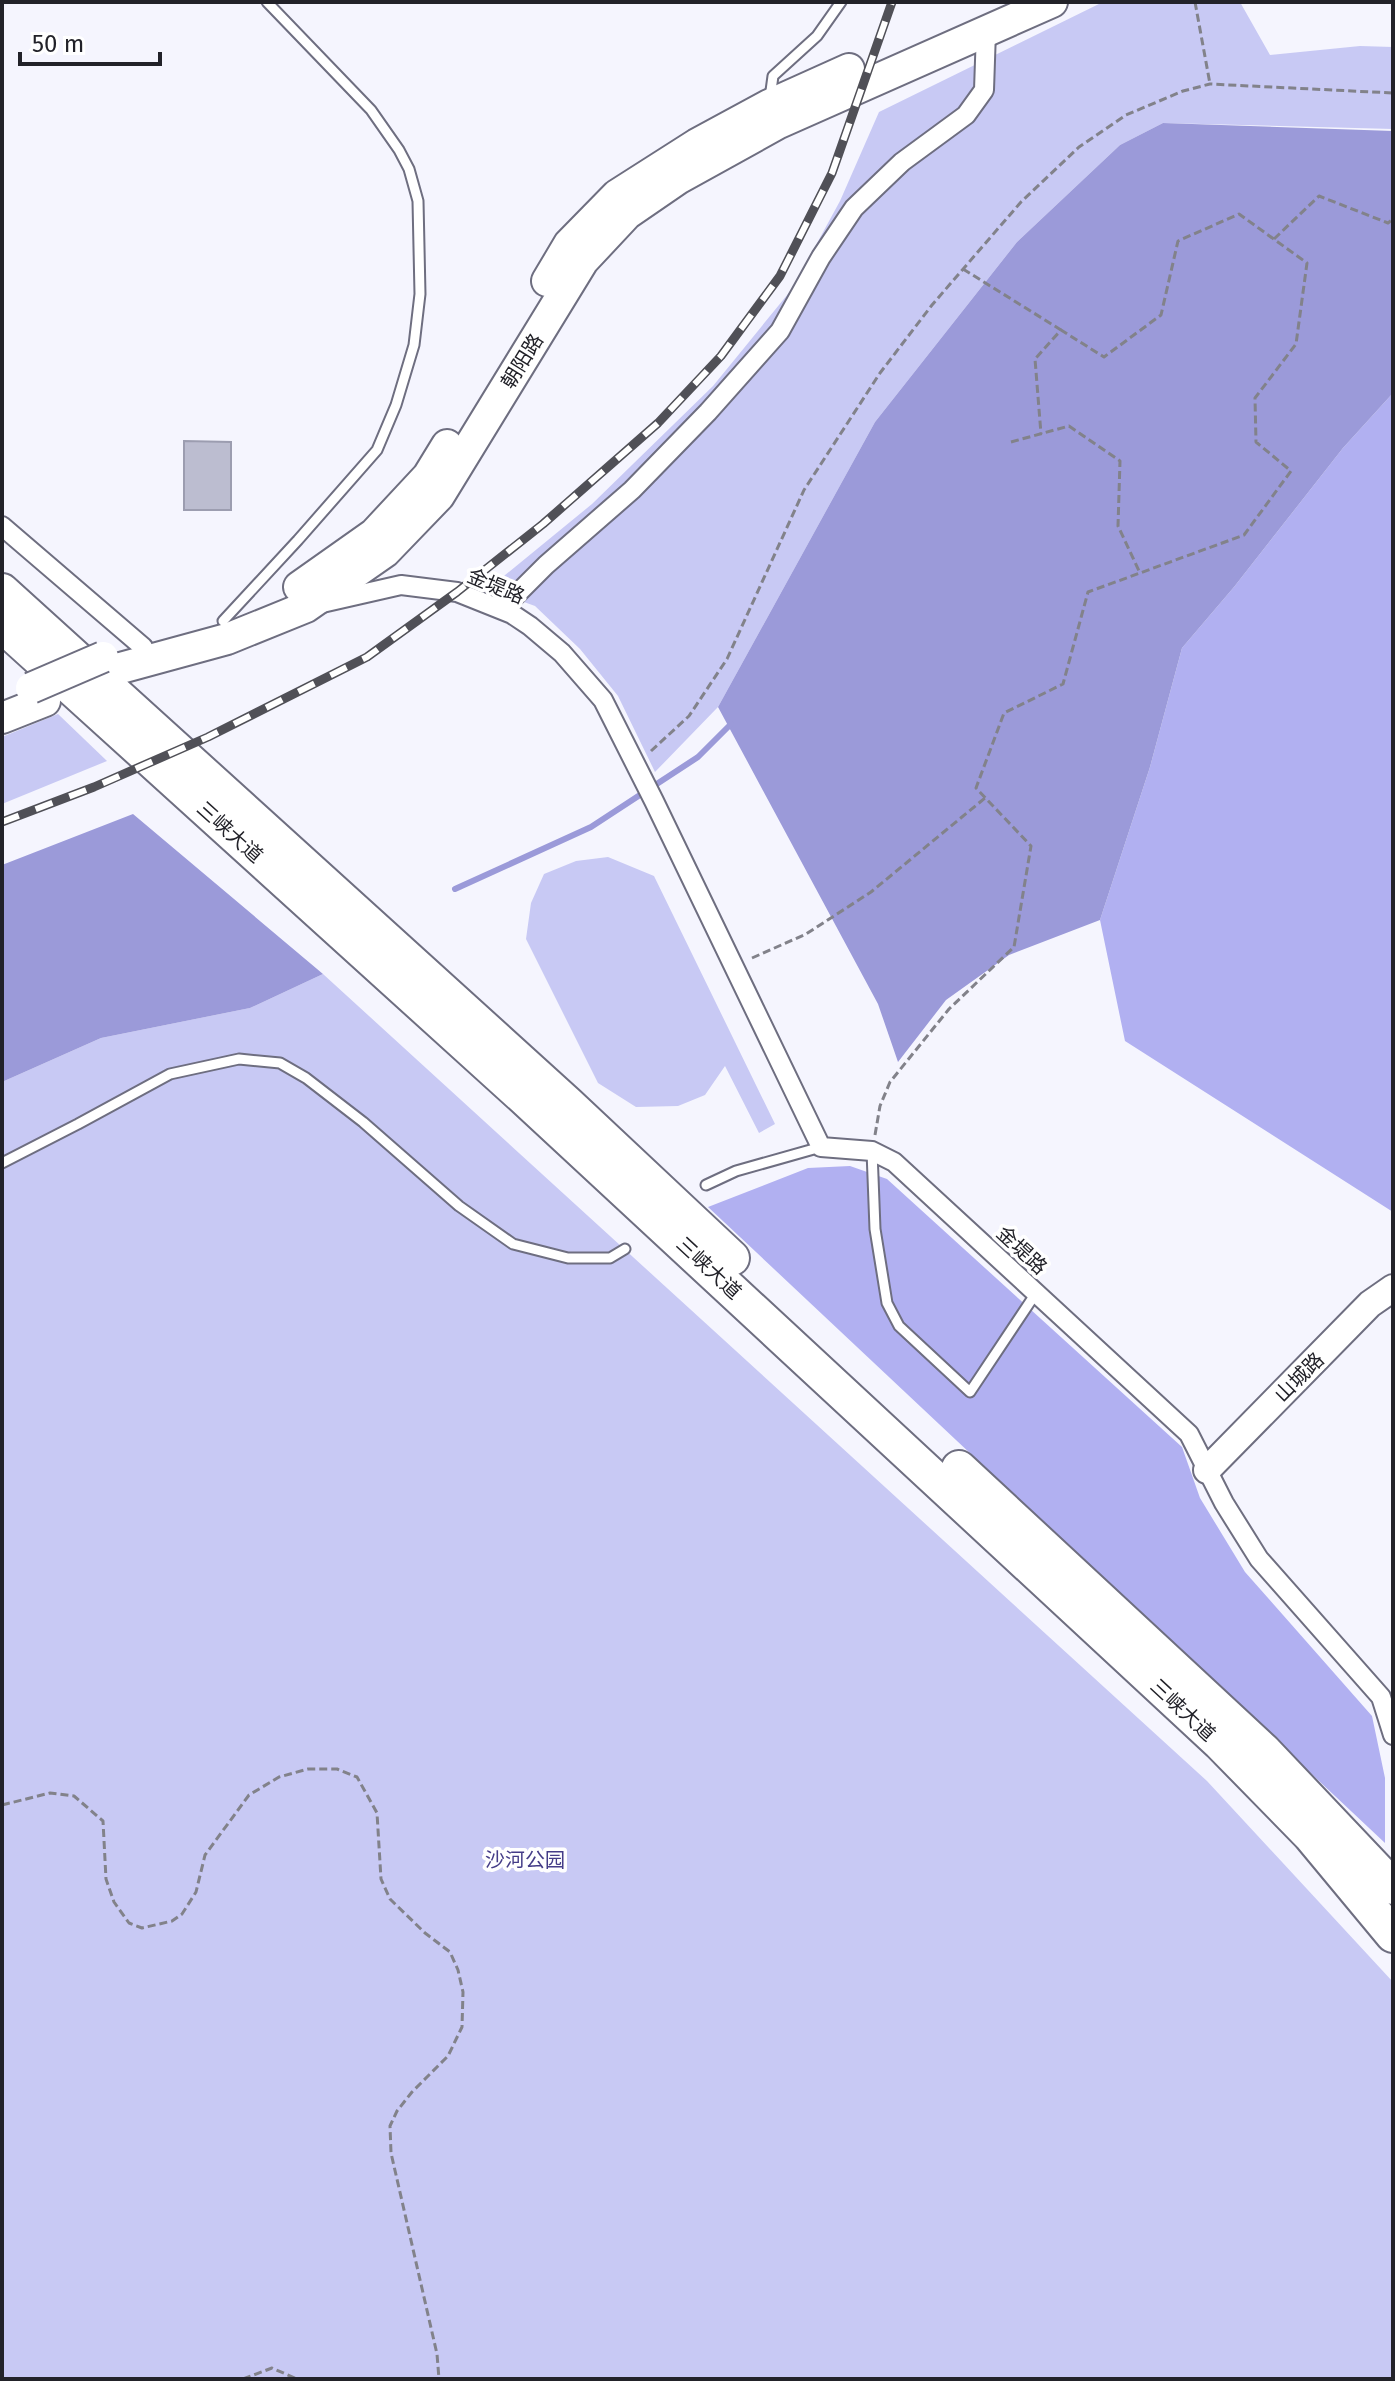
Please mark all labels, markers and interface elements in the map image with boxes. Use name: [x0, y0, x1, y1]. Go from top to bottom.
scale bar: [20, 16, 160, 66]
text: 50 m: [32, 30, 84, 58]
street label: 朝阳路: [496, 329, 548, 393]
street label: 金堤路: [464, 563, 528, 609]
street label: 三峡大道: [192, 796, 268, 868]
street label: 金堤路: [992, 1221, 1052, 1279]
street label: 三峡大道: [672, 1232, 746, 1304]
street label: 山城路: [1269, 1347, 1329, 1407]
street label: 三峡大道: [1146, 1674, 1220, 1746]
park label: 沙河公园: [485, 1848, 565, 1872]

